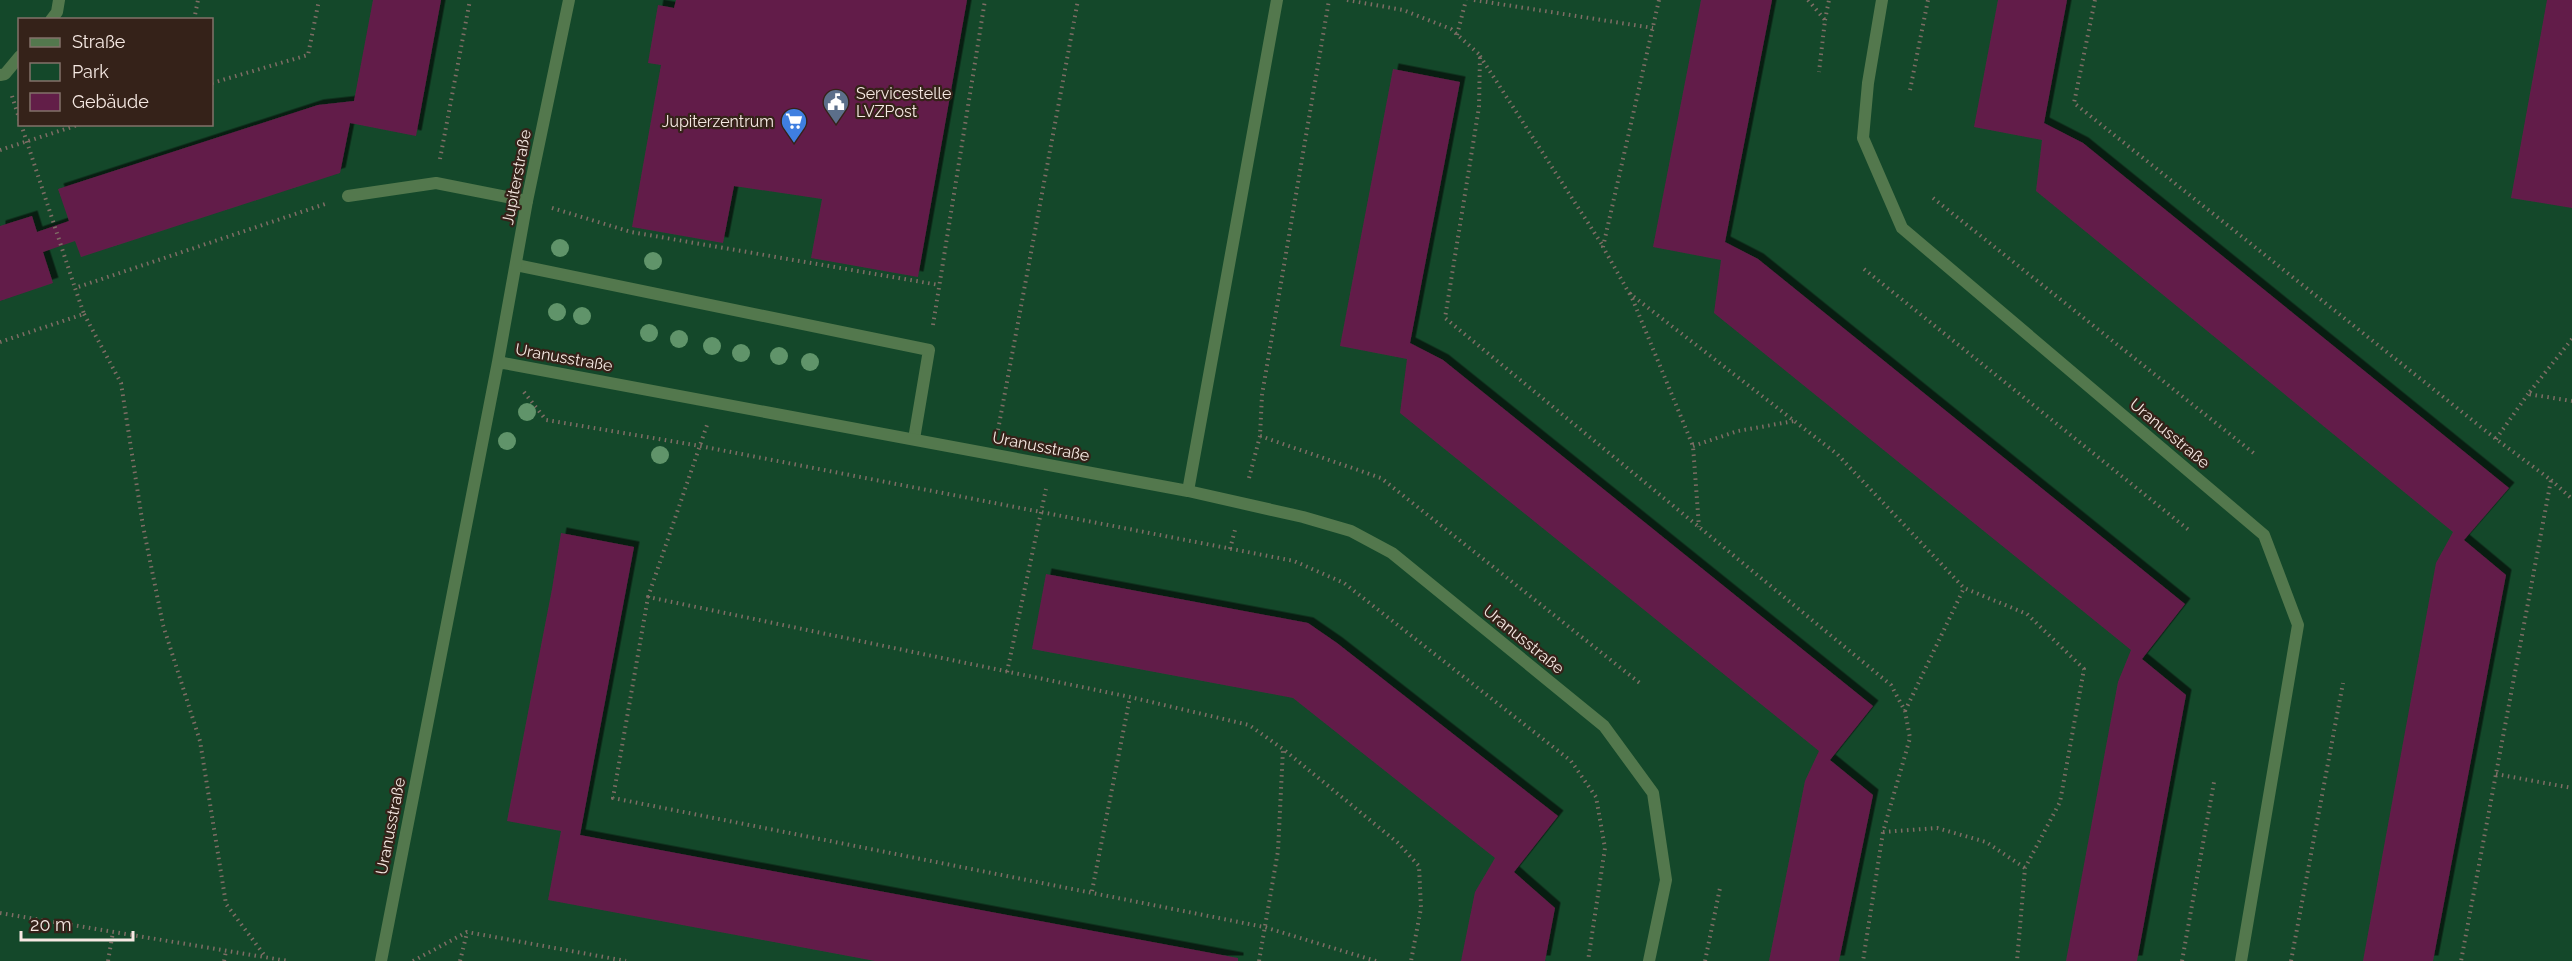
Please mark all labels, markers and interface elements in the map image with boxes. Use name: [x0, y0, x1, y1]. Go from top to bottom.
legend: [18, 18, 213, 126]
text: Straße: [72, 31, 126, 52]
text: Park: [72, 61, 109, 82]
place label: Servicestelle LVZPost: [856, 84, 951, 121]
public building icon: Servicestelle LVZPost: [821, 87, 851, 125]
text: Gebäude: [72, 91, 149, 112]
supermarket icon: Jupiterzentrum: [779, 106, 809, 144]
place label: Jupiterzentrum: [662, 112, 774, 131]
street label: Jupiterstraße: [498, 128, 535, 226]
street label: Uranusstraße: [514, 340, 614, 375]
street label: Uranusstraße: [2126, 394, 2213, 472]
street label: Uranusstraße: [991, 428, 1091, 465]
street label: Uranusstraße: [1479, 601, 1568, 678]
street label: Uranusstraße: [372, 776, 409, 876]
scale bar: [21, 904, 134, 942]
text: 20 m: [30, 914, 72, 935]

